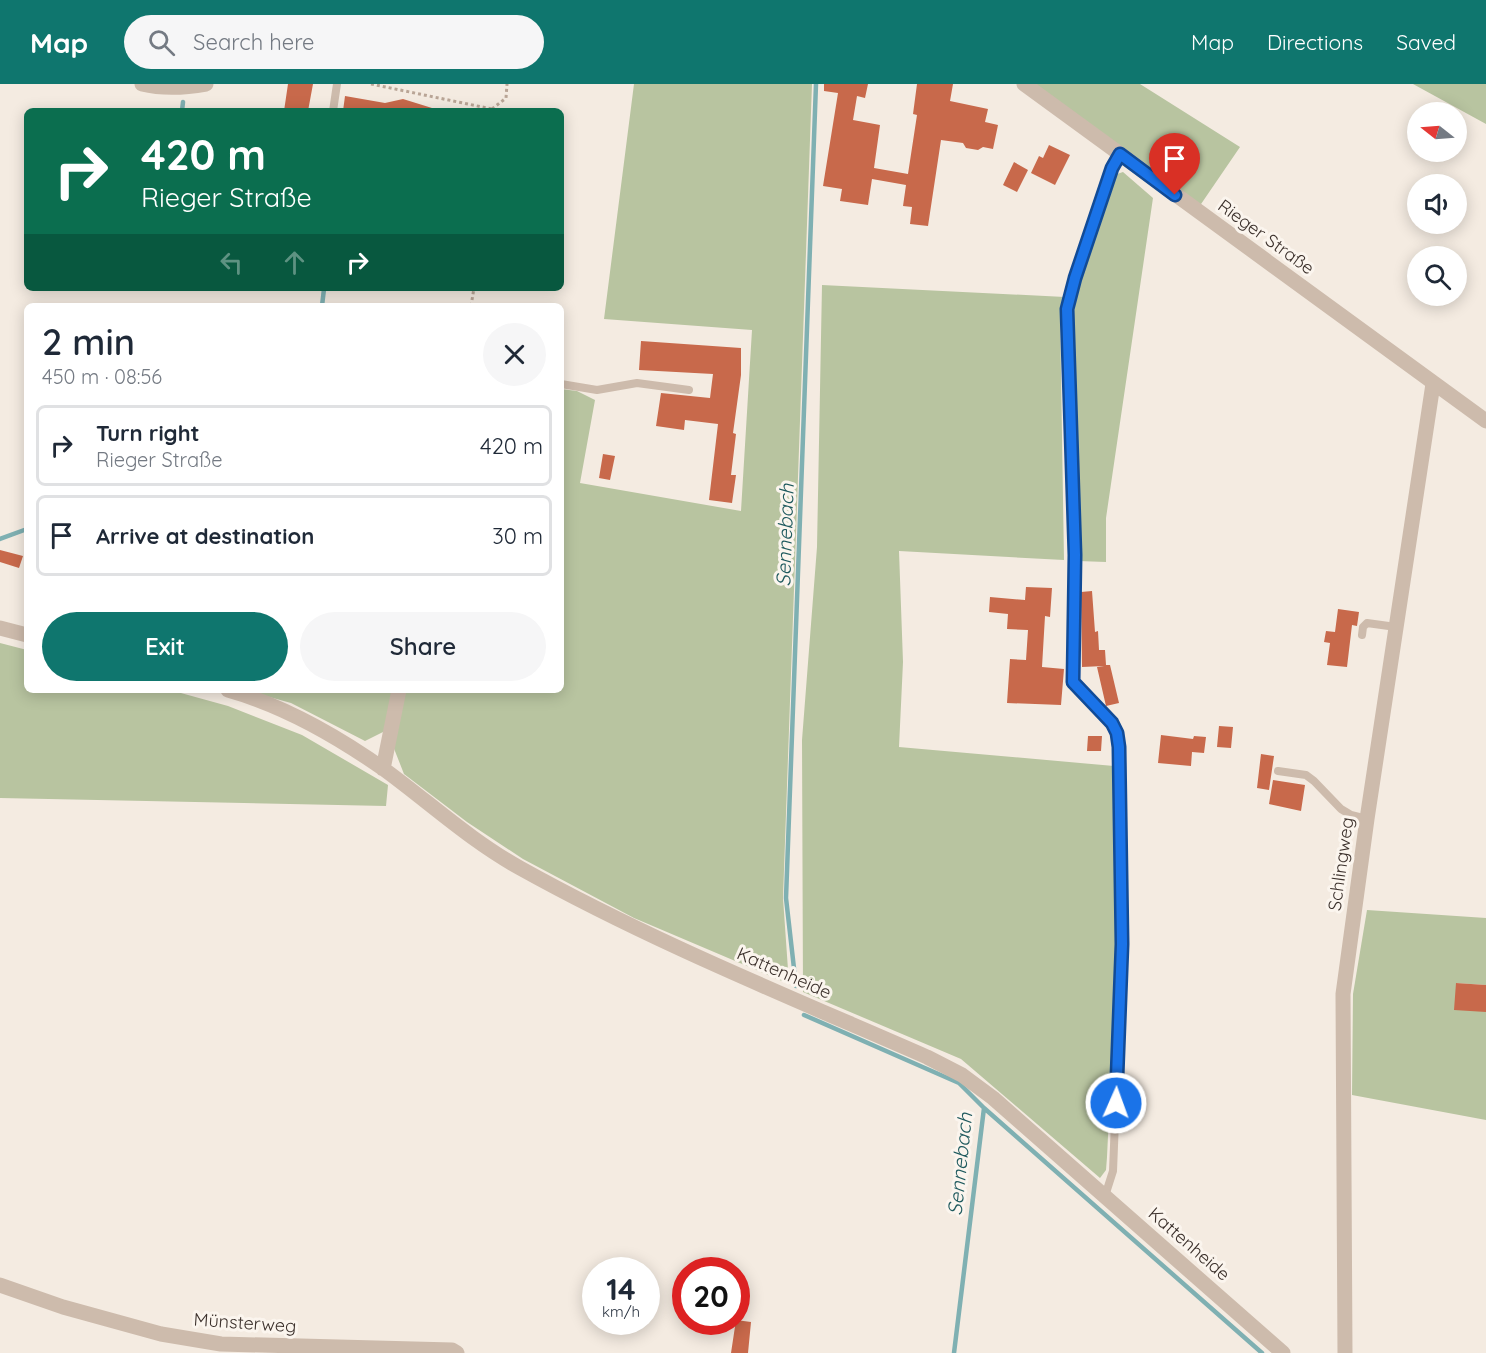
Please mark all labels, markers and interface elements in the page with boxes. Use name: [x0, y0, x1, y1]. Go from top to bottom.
search box: [124, 15, 544, 69]
text: Map: [30, 25, 88, 60]
icon: search: [145, 26, 178, 59]
text: Search here: [193, 28, 315, 56]
text: Map: [1191, 29, 1234, 55]
text: Directions: [1267, 29, 1363, 55]
text: Saved: [1396, 29, 1456, 55]
north arrow: [1407, 102, 1467, 162]
map controls: [1407, 102, 1467, 306]
text: 420 m: [141, 128, 266, 181]
icon: right: [42, 132, 120, 210]
pin: [1149, 133, 1200, 195]
icon: arrive: [1158, 142, 1191, 175]
button: sound: [1407, 174, 1467, 234]
text: Rieger Straße: [141, 180, 312, 214]
street label: Rieger Straße: [1214, 194, 1319, 279]
icon: left: [215, 246, 248, 279]
icon: ahead: [278, 246, 311, 279]
icon: right: [341, 246, 374, 279]
button: search: [1407, 246, 1467, 306]
text: 2 min: [42, 319, 135, 364]
button: close: [483, 323, 546, 386]
text: 450 m · 08:56: [42, 364, 162, 389]
text: Turn right: [96, 419, 200, 447]
icon: right: [45, 429, 78, 462]
text: 420 m: [480, 432, 543, 460]
text: Rieger Straße: [96, 447, 222, 472]
water label: Sennebach: [770, 482, 799, 587]
icon: arrive: [45, 519, 78, 552]
text: Arrive at destination: [96, 522, 314, 550]
text: 30 m: [492, 522, 543, 550]
button: Exit: [42, 612, 288, 681]
button: Share: [300, 612, 546, 681]
street label: Schlingweg: [1323, 816, 1358, 912]
street label: Kattenheide: [733, 941, 835, 1004]
position arrow: [1084, 1071, 1148, 1135]
water label: Sennebach: [942, 1111, 977, 1216]
street label: Kattenheide: [1144, 1202, 1235, 1285]
speed limit sign: 20: [672, 1257, 750, 1335]
text: 14: [606, 1270, 636, 1308]
text: km/h: [602, 1302, 640, 1321]
street label: Münsterweg: [193, 1307, 297, 1338]

